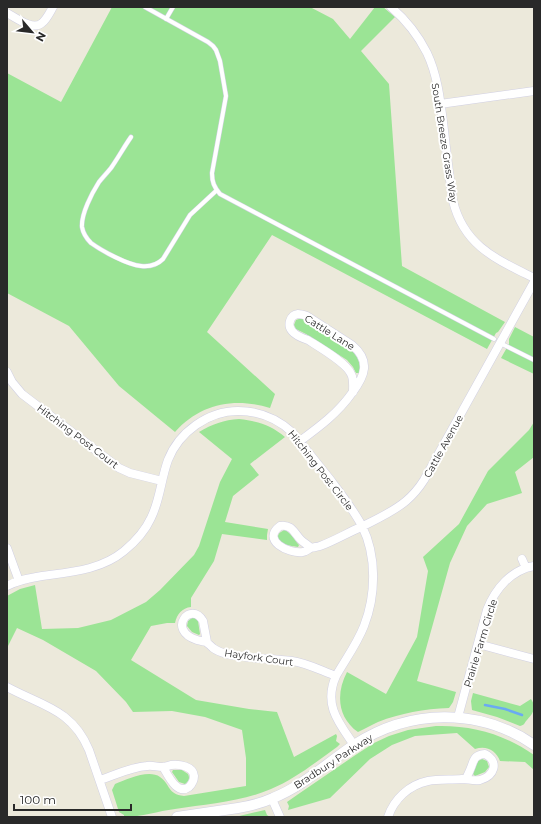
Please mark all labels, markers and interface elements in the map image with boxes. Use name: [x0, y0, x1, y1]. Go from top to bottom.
north arrow: [12, 12, 52, 52]
text: N: [33, 29, 49, 44]
street label: South Breeze Grass Way: [429, 82, 460, 204]
street label: Cattle Lane: [302, 312, 357, 353]
street label: Hitching Post Court: [34, 401, 121, 471]
street label: Cattle Avenue: [421, 412, 466, 480]
street label: Hitching Post Circle: [285, 427, 356, 513]
street label: Prairie Farm Circle: [461, 597, 500, 689]
street label: Hayfork Court: [224, 646, 294, 669]
street label: Bradbury Parkway: [291, 731, 376, 792]
scale bar: [14, 786, 131, 812]
text: 100 m: [20, 792, 56, 807]

